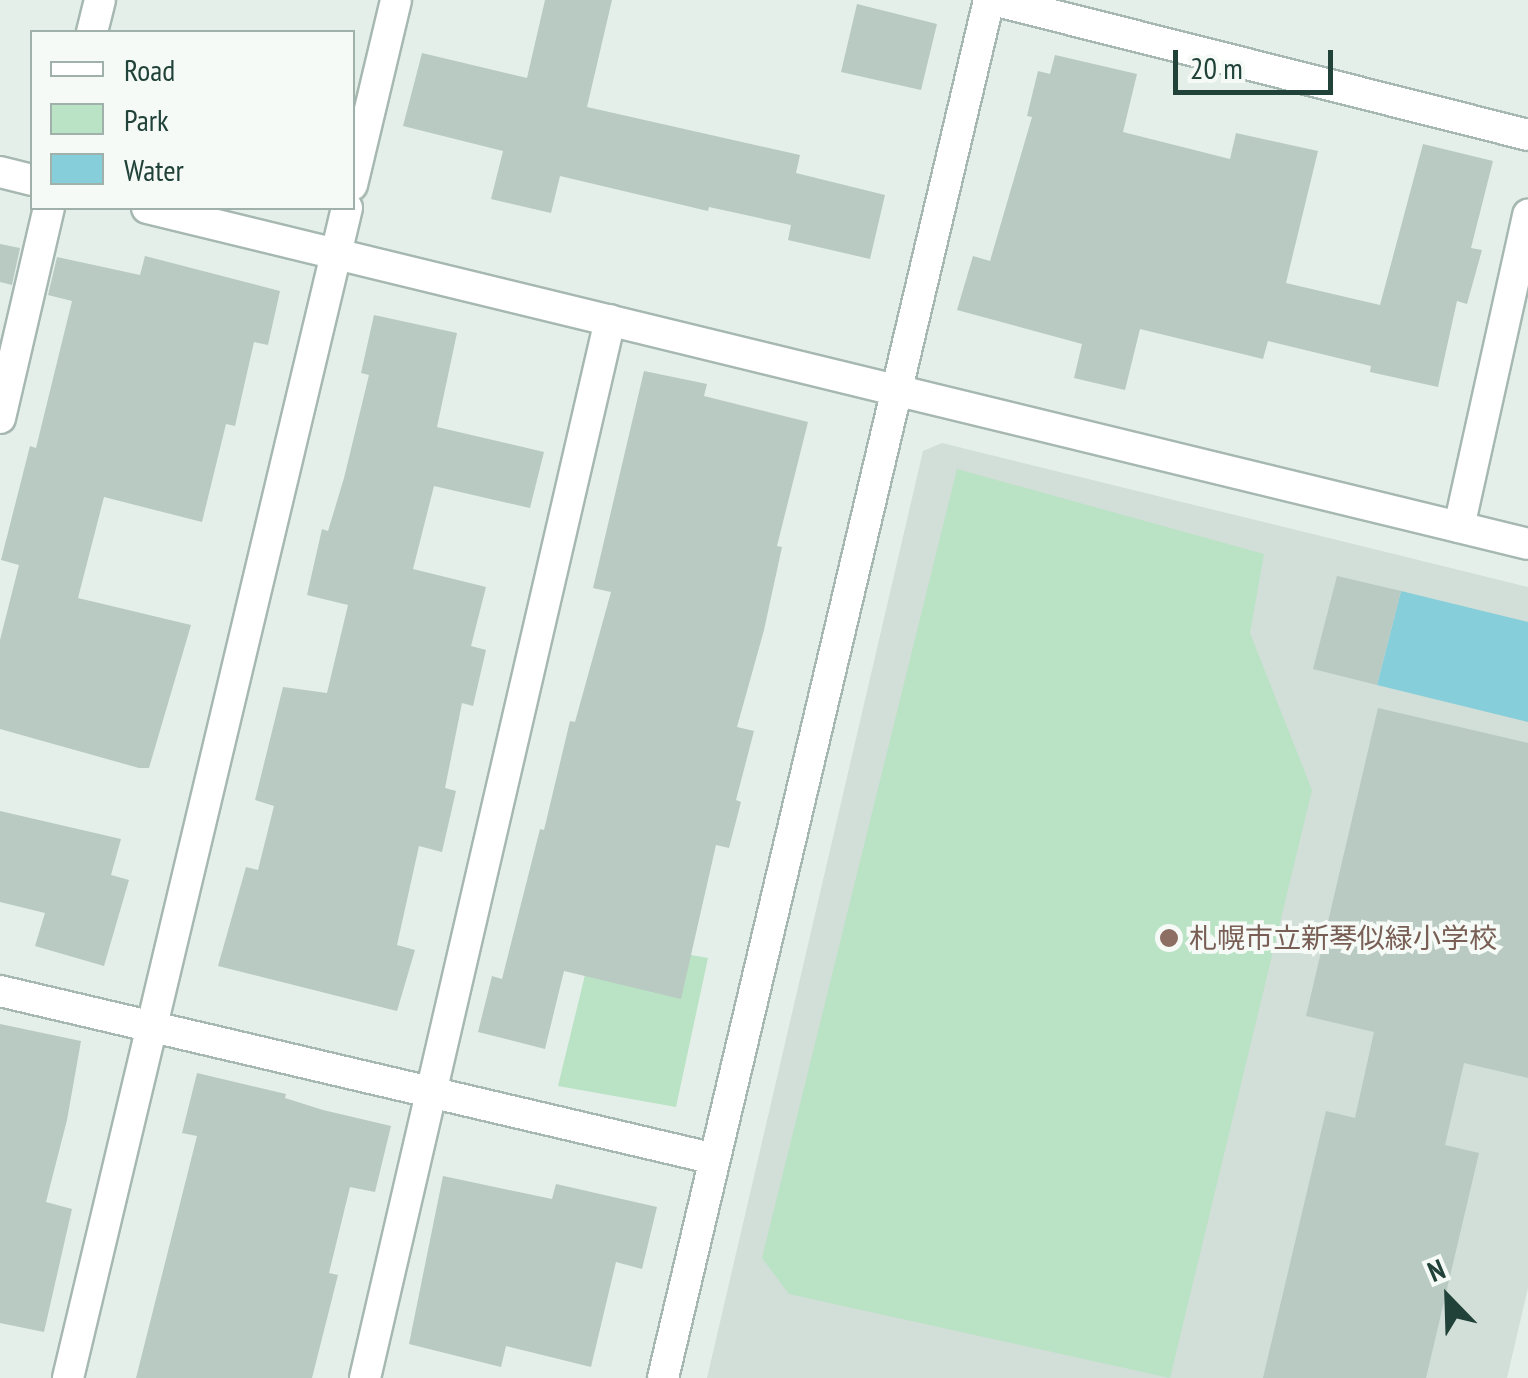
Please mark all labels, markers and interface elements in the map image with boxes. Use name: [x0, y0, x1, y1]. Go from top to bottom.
legend: [30, 30, 355, 210]
scale bar: [1178, 30, 1338, 92]
text: 20 m: [1190, 48, 1243, 87]
text: Road: [124, 50, 175, 89]
text: Park: [124, 100, 169, 139]
text: Water: [124, 150, 184, 189]
place label: 札幌市立新琴似緑小学校: [1189, 921, 1497, 955]
marker: 札幌市立新琴似緑小学校: [1158, 927, 1180, 949]
north arrow: [1398, 1248, 1498, 1348]
text: N: [1422, 1250, 1450, 1290]

